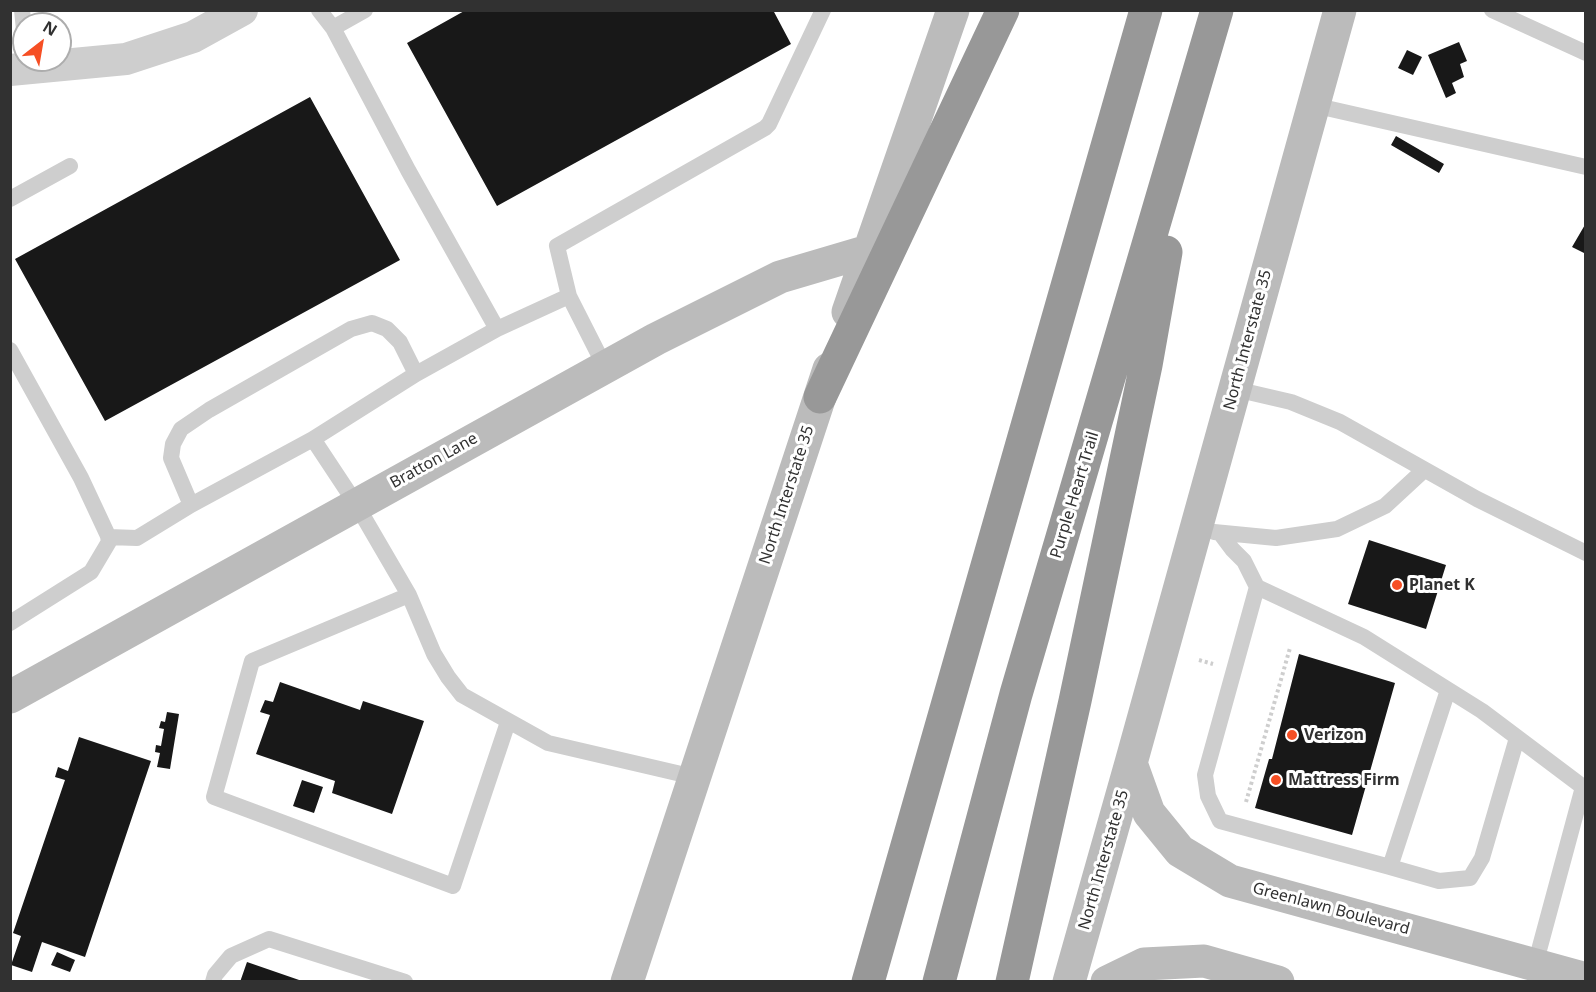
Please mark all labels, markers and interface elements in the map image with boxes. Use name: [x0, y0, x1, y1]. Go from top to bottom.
north arrow: [12, 12, 72, 72]
text: N: [39, 16, 61, 41]
street label: North Interstate 35: [1220, 268, 1276, 412]
street label: North Interstate 35: [756, 423, 818, 567]
street label: Bratton Lane: [387, 429, 481, 493]
street label: Purple Heart Trail: [1047, 429, 1103, 561]
place label: Planet K: [1409, 575, 1475, 595]
marker: Planet K: [1390, 578, 1404, 592]
place label: Verizon: [1304, 725, 1364, 745]
marker: Verizon: [1285, 728, 1299, 742]
place label: Mattress Firm: [1288, 770, 1399, 790]
marker: Mattress Firm: [1269, 773, 1283, 787]
street label: North Interstate 35: [1075, 788, 1133, 932]
street label: Greenlawn Boulevard: [1250, 879, 1412, 939]

